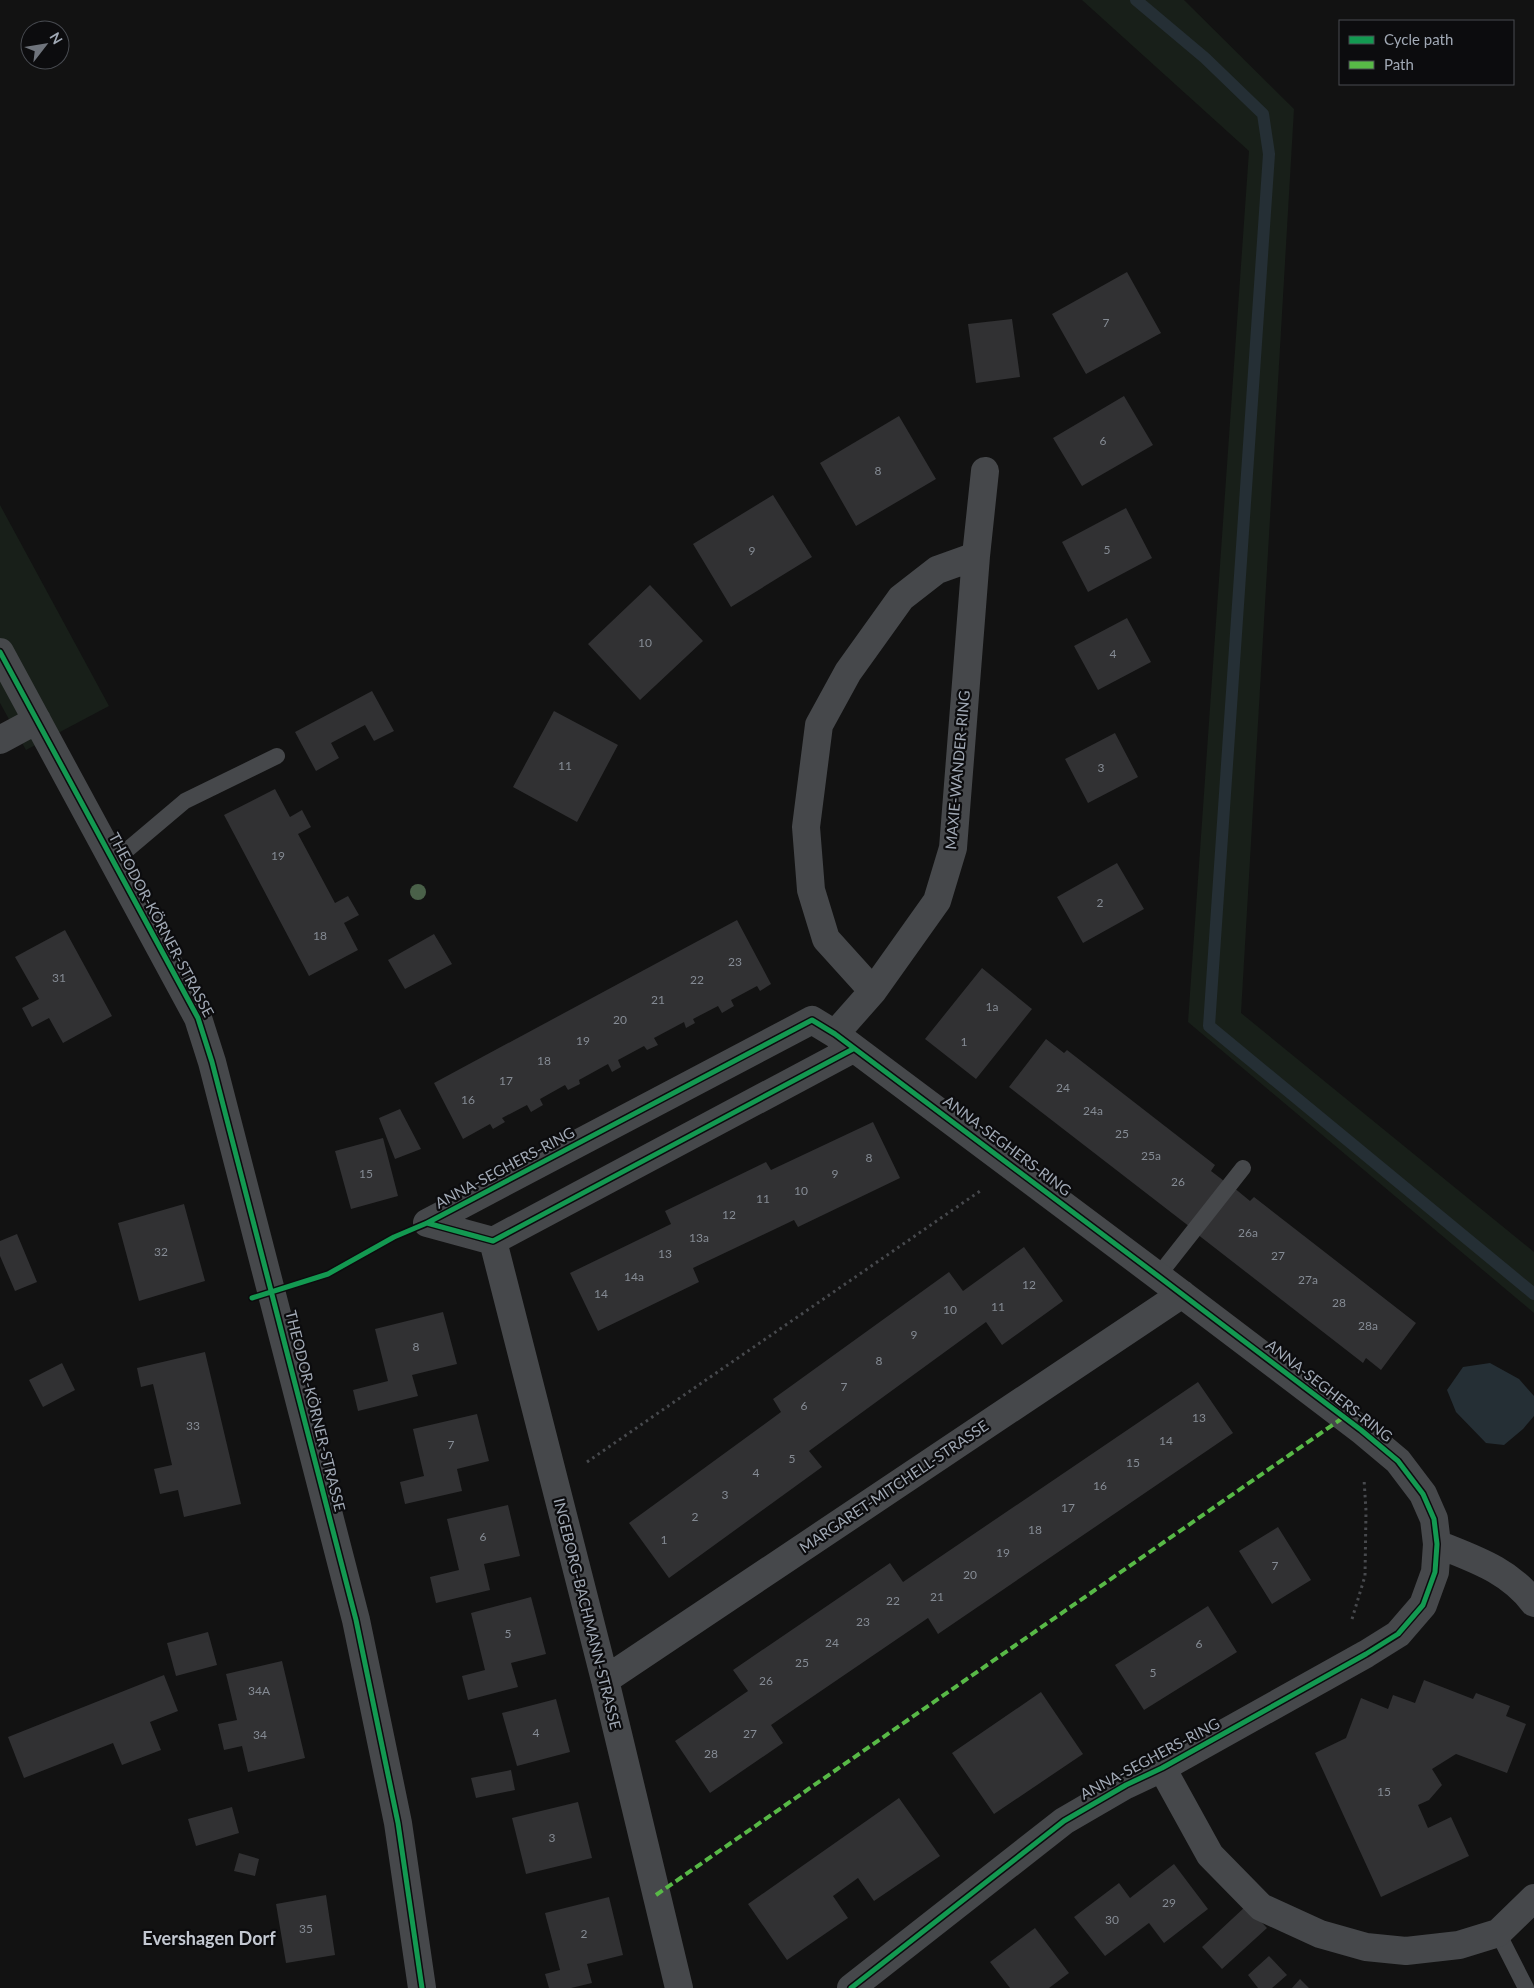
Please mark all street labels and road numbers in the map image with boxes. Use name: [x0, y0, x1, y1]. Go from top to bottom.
street label: MAXIE-WANDER-RING: [941, 690, 973, 850]
street label: THEODOR-KÖRNER-STRASSE: [105, 829, 218, 1020]
street label: ANNA-SEGHERS-RING: [940, 1091, 1075, 1199]
street label: ANNA-SEGHERS-RING: [432, 1123, 577, 1212]
street label: THEODOR-KÖRNER-STRASSE: [282, 1308, 350, 1513]
street label: ANNA-SEGHERS-RING: [1263, 1335, 1396, 1445]
street label: MARGARET-MITCHELL-STRASSE: [796, 1416, 991, 1556]
street label: INGEBORG-BACHMANN-STRASSE: [550, 1496, 625, 1731]
street label: ANNA-SEGHERS-RING: [1077, 1714, 1222, 1803]

